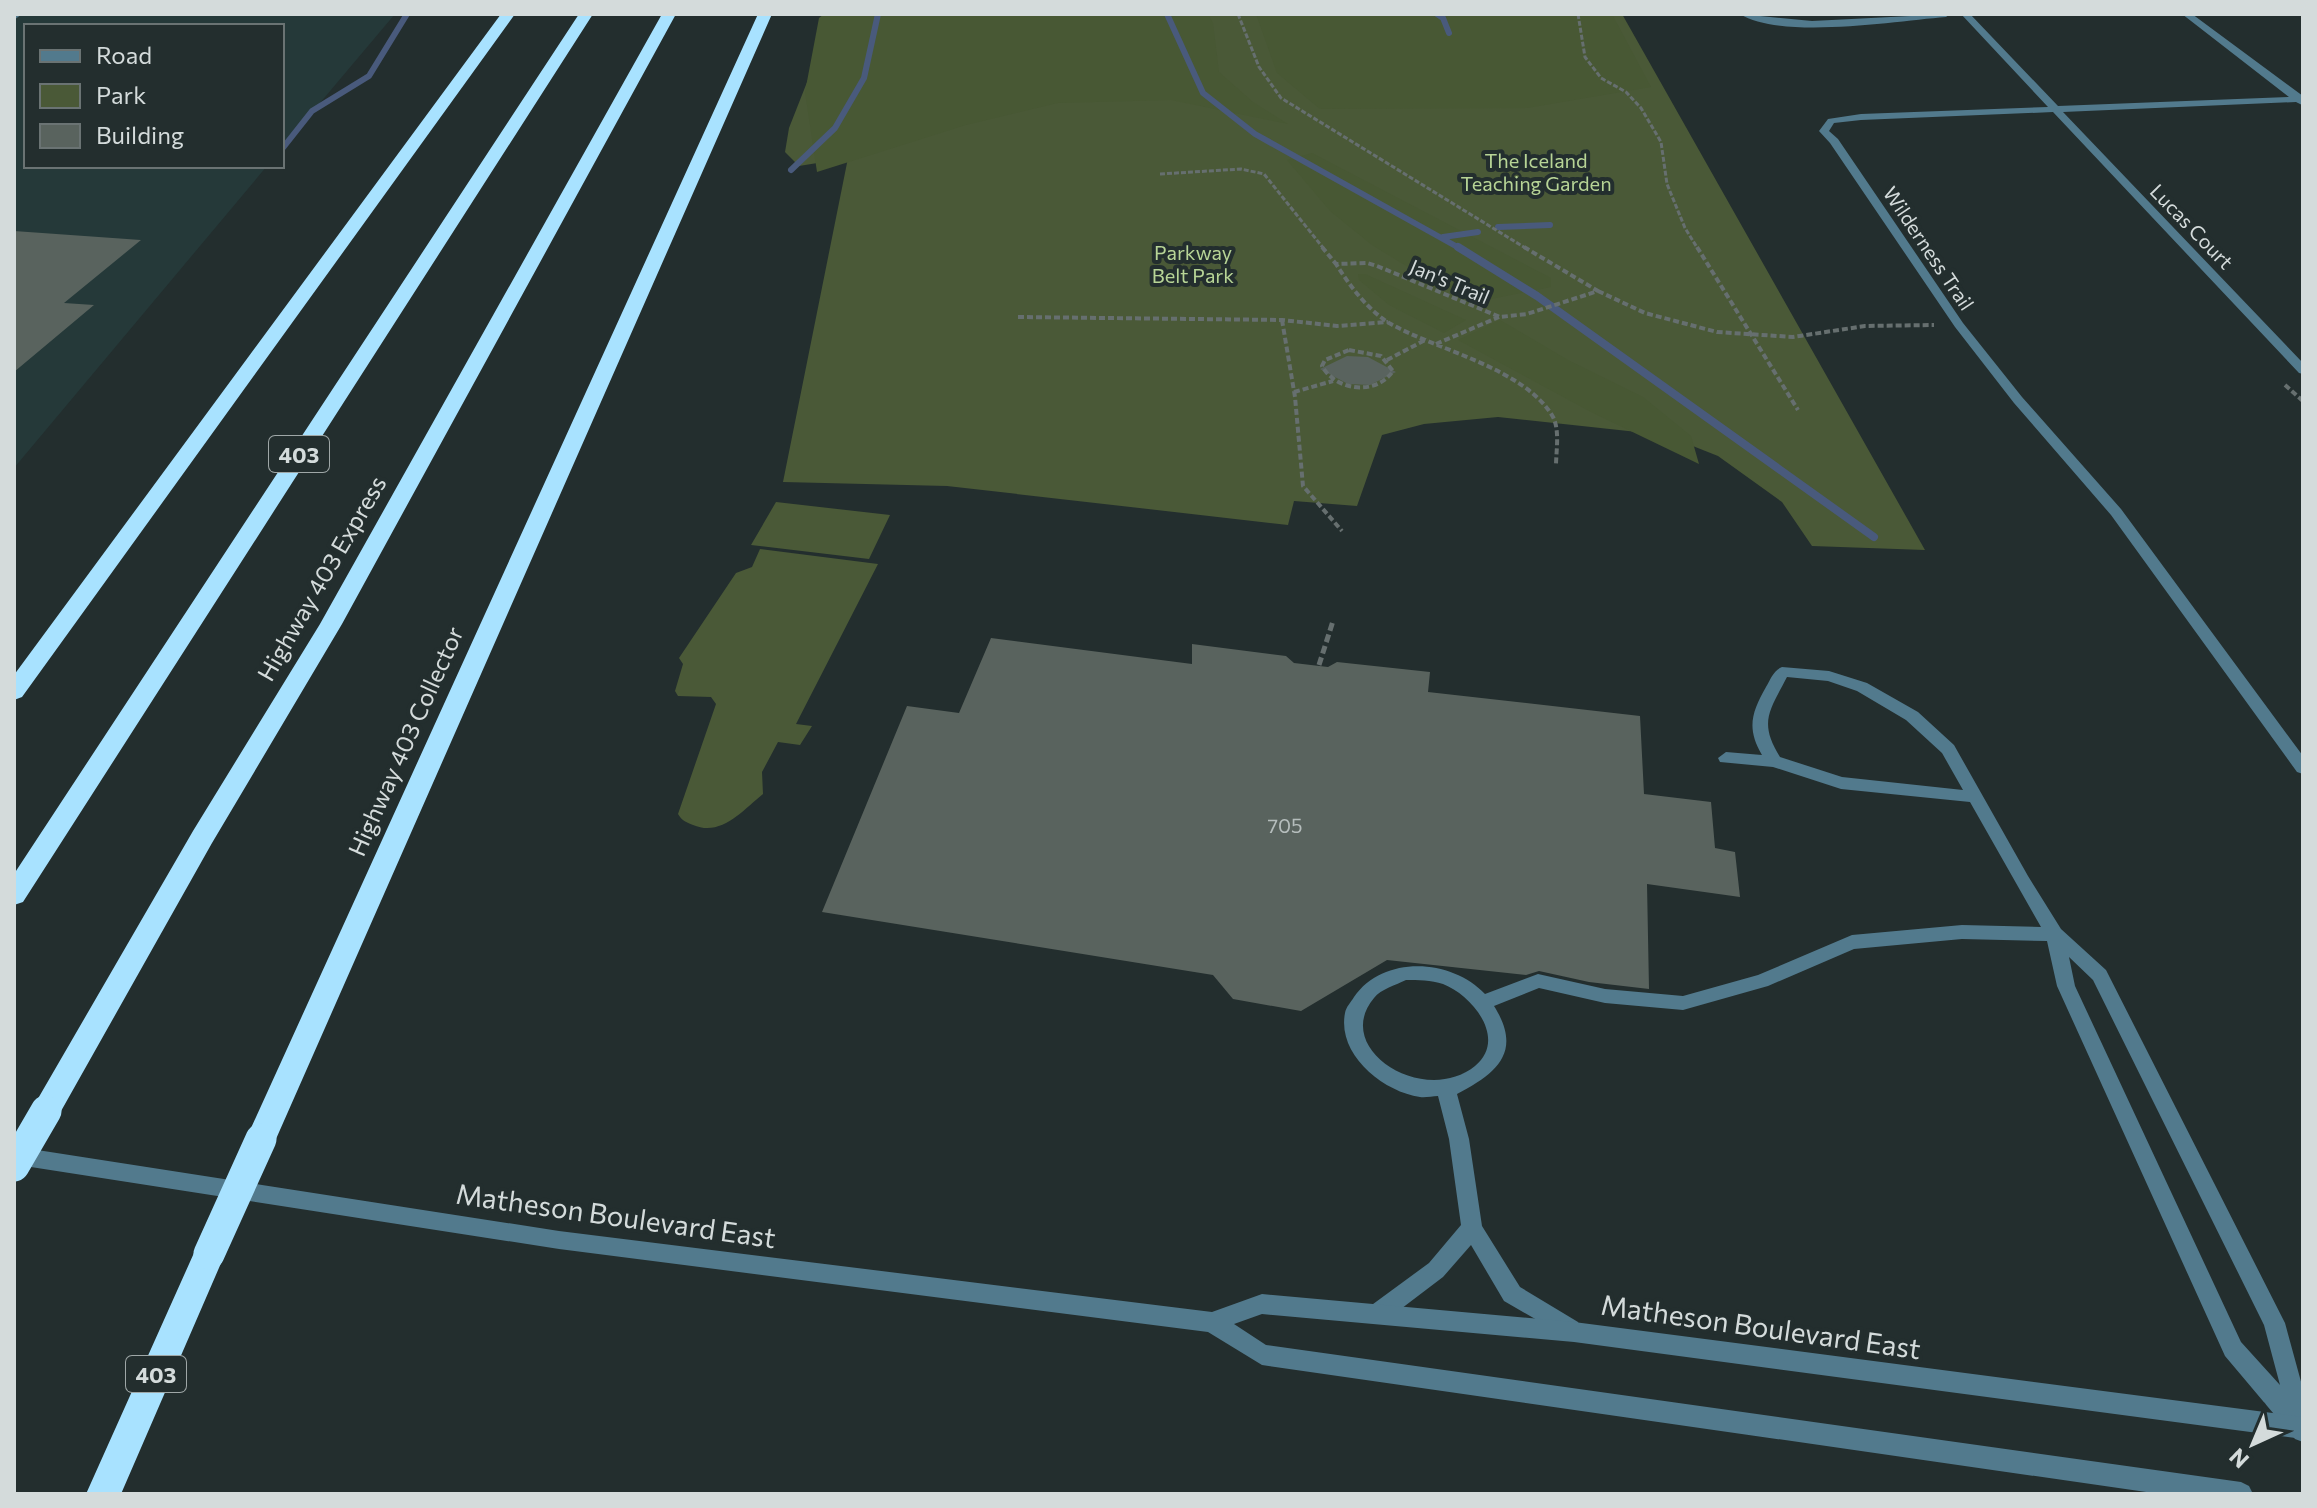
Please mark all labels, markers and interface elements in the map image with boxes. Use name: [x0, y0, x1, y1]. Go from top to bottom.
legend: [24, 24, 284, 168]
text: Road: [96, 40, 152, 69]
text: Park: [96, 80, 146, 109]
text: Building: [96, 120, 184, 149]
park label: The Iceland Teaching Garden: [1460, 148, 1612, 195]
street label: Lucas Court: [2146, 178, 2238, 274]
street label: Wilderness Trail: [1879, 181, 1979, 315]
park label: Parkway Belt Park: [1152, 240, 1234, 287]
street label: Jan's Trail: [1406, 253, 1494, 309]
road number: 403: [269, 436, 329, 472]
street label: Highway 403 Express: [250, 470, 392, 686]
street label: Highway 403 Collector: [341, 621, 469, 860]
house number: 705: [1267, 813, 1303, 837]
street label: Matheson Boulevard East: [454, 1176, 778, 1254]
street label: Matheson Boulevard East: [1599, 1287, 1923, 1365]
road number: 403: [126, 1356, 186, 1392]
north arrow: [2213, 1404, 2293, 1484]
text: N: [2223, 1443, 2254, 1474]

